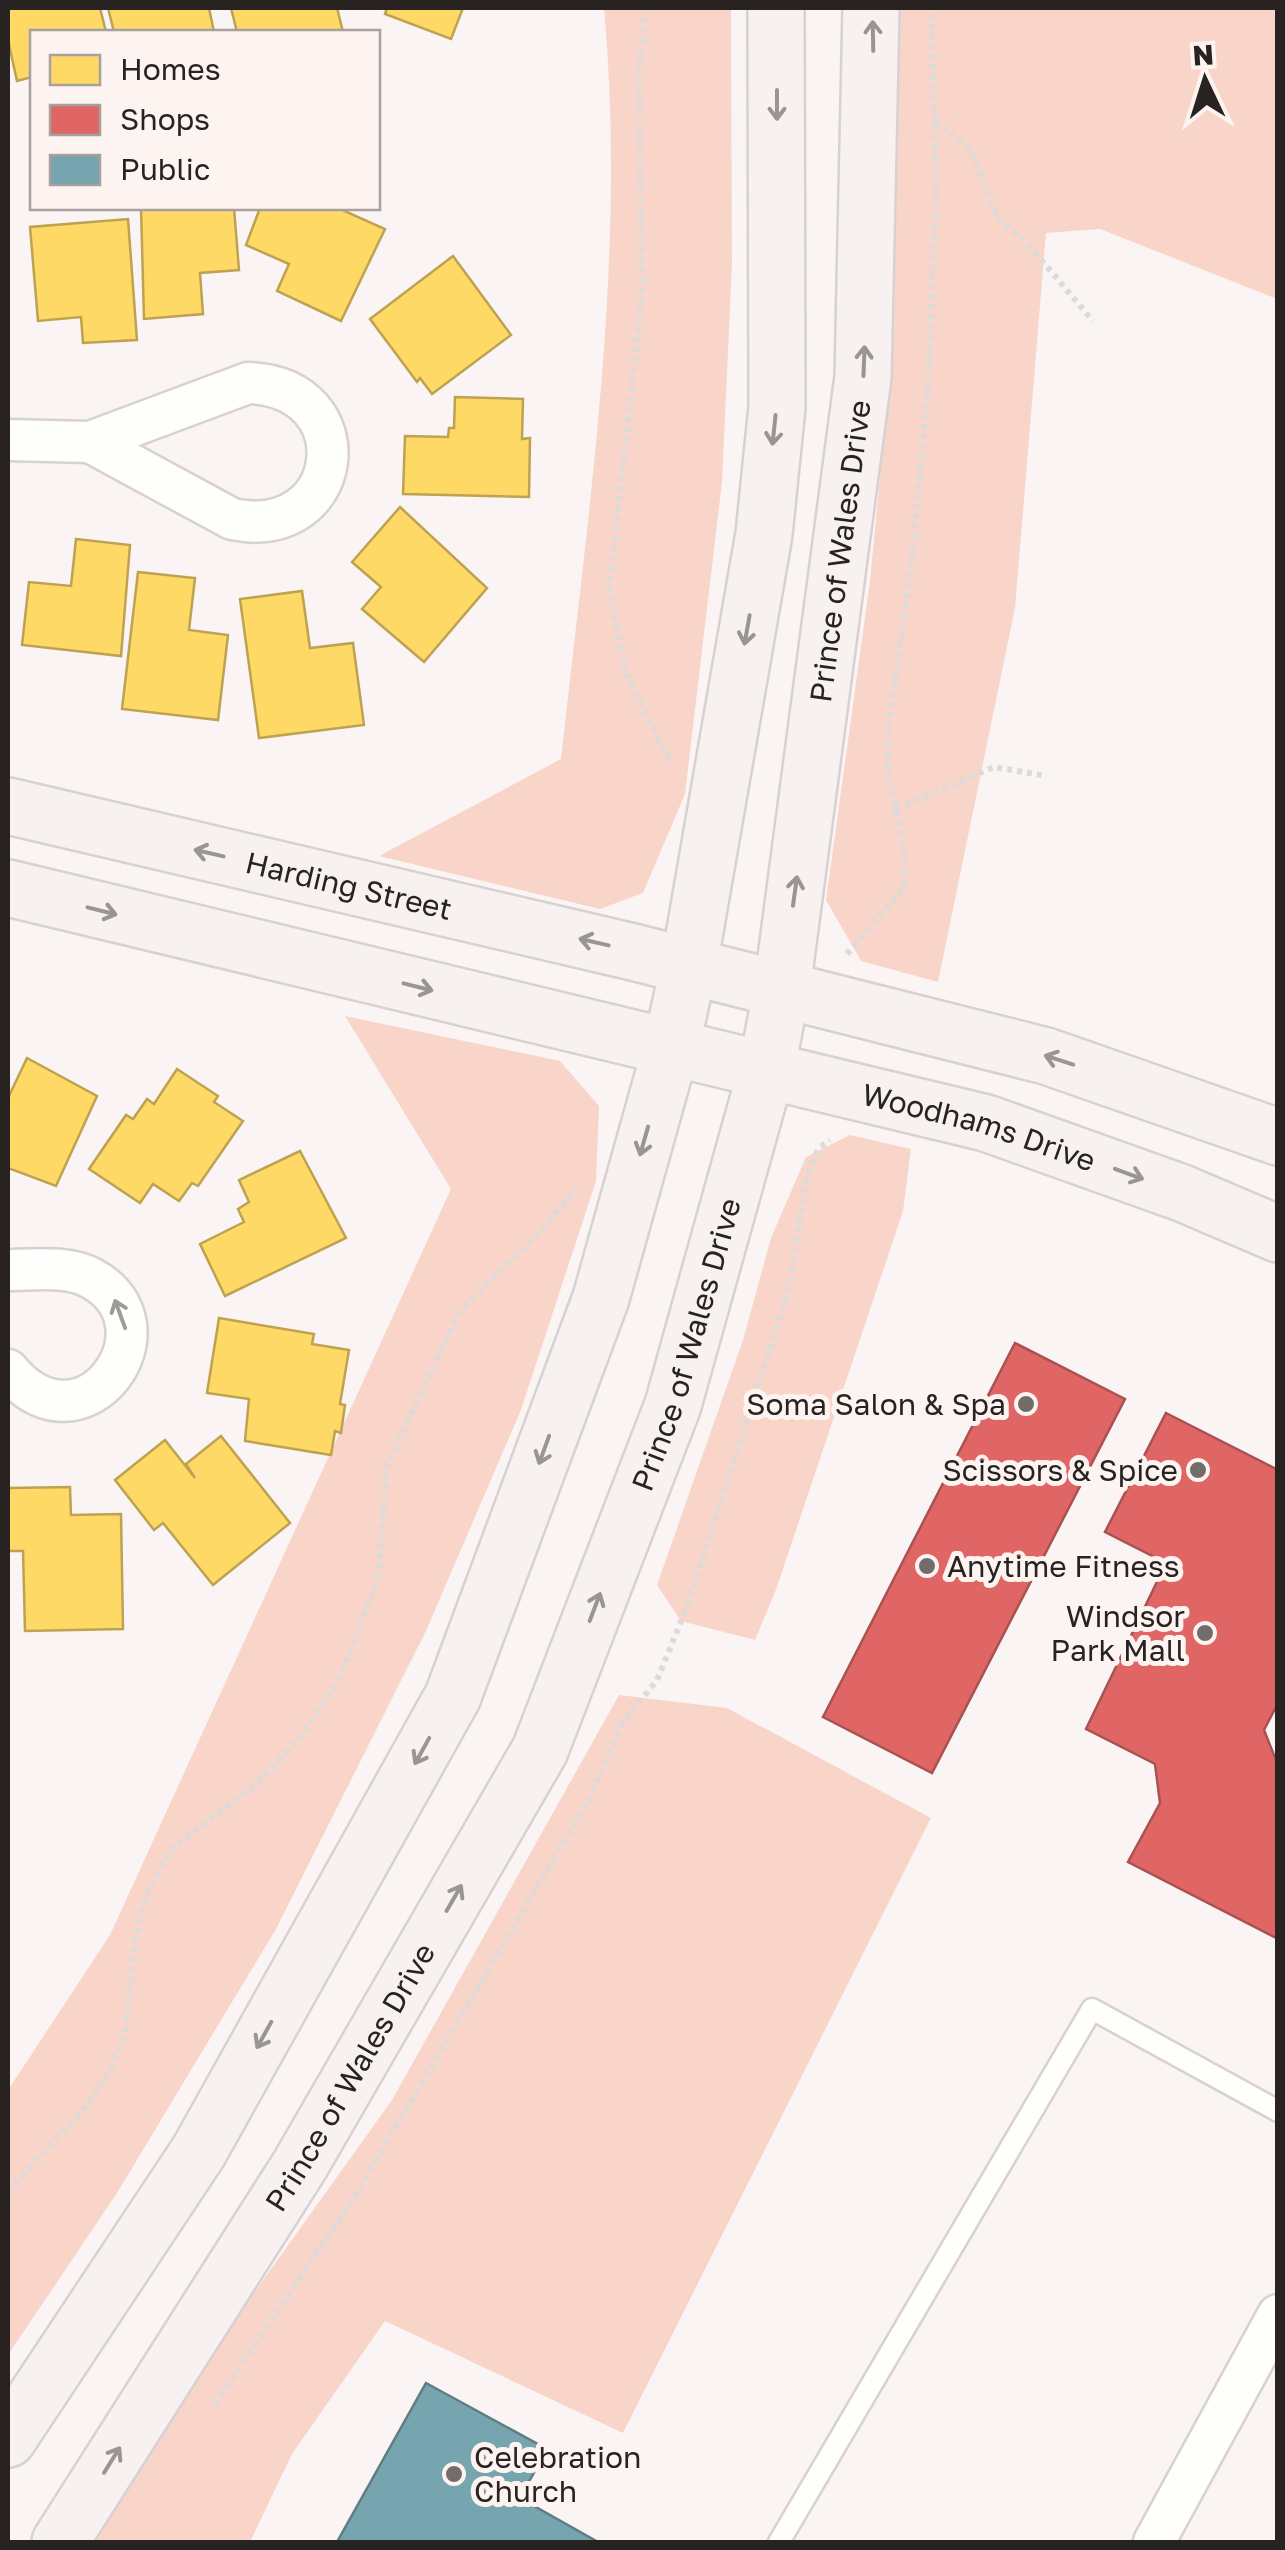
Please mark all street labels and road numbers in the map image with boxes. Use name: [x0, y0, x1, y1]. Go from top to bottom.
street label: Prince of Wales Drive: [802, 398, 878, 704]
street label: Harding Street: [242, 844, 456, 927]
street label: Woodhams Drive: [859, 1076, 1100, 1179]
street label: Prince of Wales Drive: [624, 1194, 748, 1496]
street label: Prince of Wales Drive: [257, 1937, 442, 2218]

